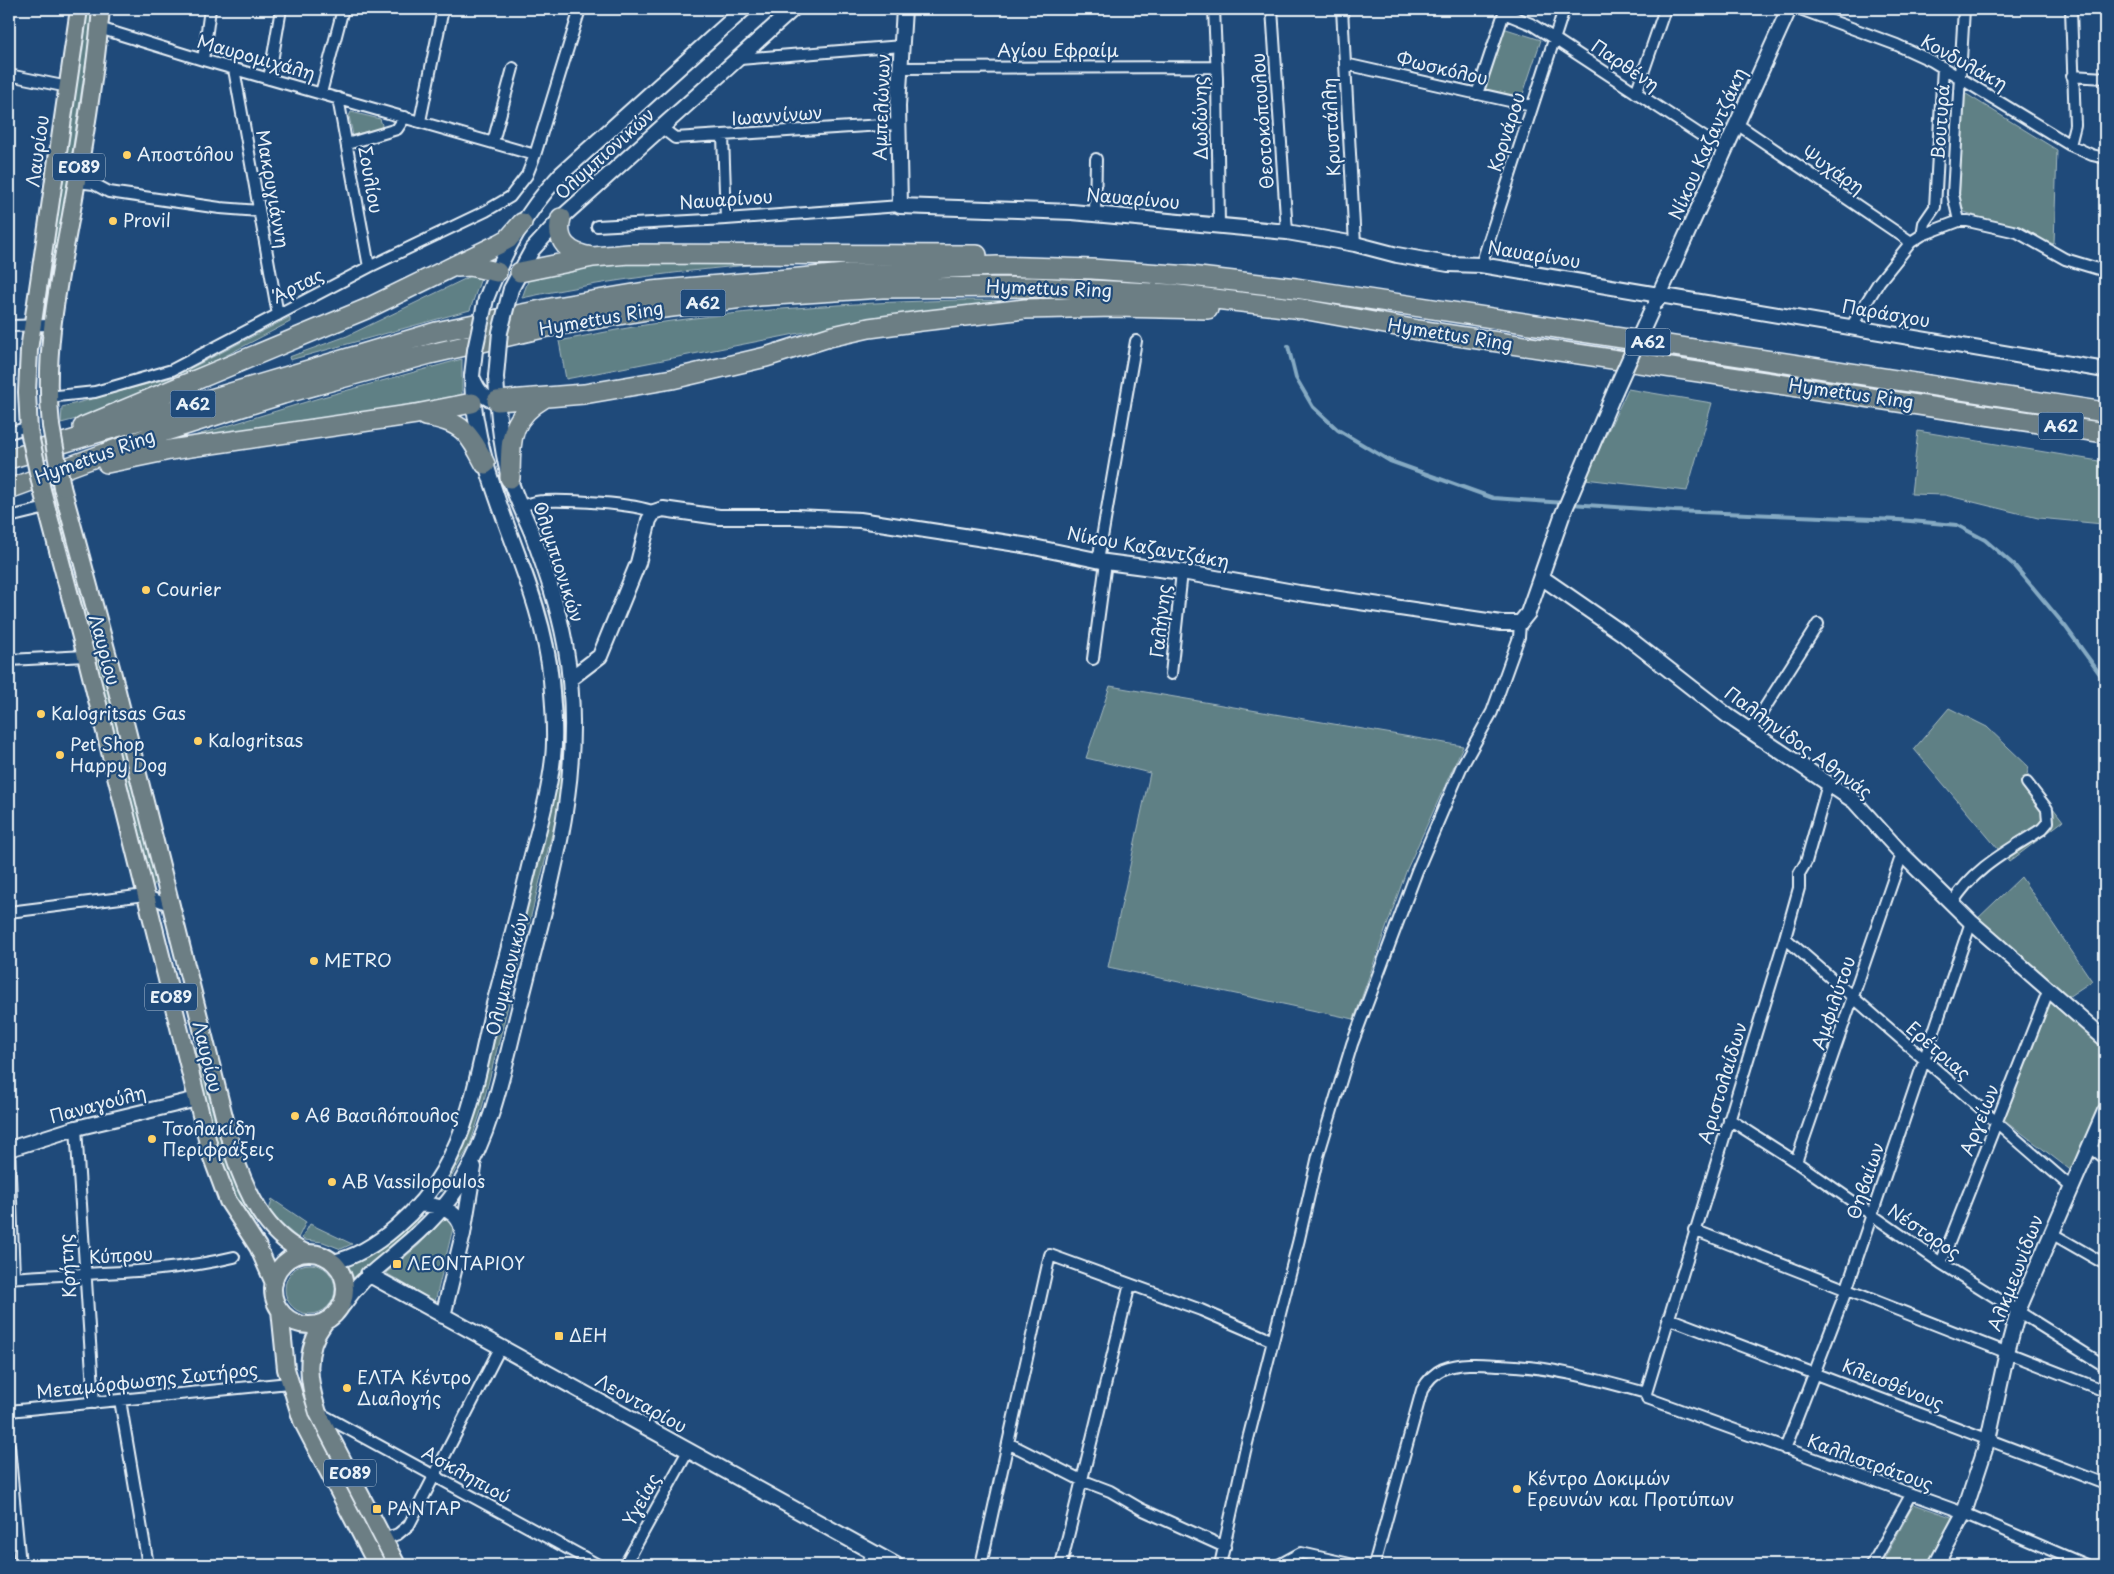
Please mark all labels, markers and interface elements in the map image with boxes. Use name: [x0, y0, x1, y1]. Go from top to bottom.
street label: Μαυρομιχάλη: [194, 27, 319, 86]
street label: Κονδυλάκη: [1916, 27, 2013, 97]
street label: Παρθένη: [1586, 32, 1665, 98]
street label: Αγίου Εφραίμ: [997, 36, 1119, 63]
street label: Φωσκόλου: [1394, 44, 1491, 91]
street label: Θεοτοκόπουλου: [1243, 52, 1280, 190]
street label: Αμπελώνων: [865, 53, 896, 161]
street label: Νίκου Καζαντζάκη: [1661, 63, 1752, 224]
street label: Δωδώνης: [1185, 76, 1214, 160]
street label: Κρυστάλλη: [1314, 77, 1347, 177]
street label: Βουτυρά: [1923, 83, 1956, 161]
street label: Κορνάρου: [1480, 88, 1531, 175]
street label: Ιωαννίνων: [730, 98, 824, 131]
street label: Ολυμπιονικών: [548, 101, 660, 205]
street label: Λαυρίου: [18, 113, 55, 188]
street label: Μακρυγιάννη: [250, 127, 297, 250]
street label: Ψυχάρη: [1797, 138, 1870, 200]
place label: Αποστόλου: [137, 140, 234, 167]
street label: Σουλίου: [352, 144, 391, 216]
marker: Αποστόλου: [121, 149, 133, 161]
road number: ΕΟ89: [53, 154, 105, 180]
street label: Ναυαρίνου: [1085, 180, 1181, 215]
street label: Ναυαρίνου: [678, 182, 774, 215]
place label: Provil: [123, 206, 171, 233]
marker: Provil: [107, 215, 119, 227]
street label: Ναυαρίνου: [1486, 233, 1583, 274]
street label: Άρτας: [267, 260, 328, 309]
street label: Hymettus Ring: [986, 272, 1113, 303]
road number: Α62: [680, 290, 726, 316]
street label: Παράσχου: [1840, 292, 1932, 334]
street label: Hymettus Ring: [536, 293, 665, 342]
street label: Hymettus Ring: [1386, 310, 1515, 357]
road number: Α62: [1626, 328, 1670, 356]
street label: Hymettus Ring: [1787, 370, 1916, 415]
road number: Α62: [170, 390, 216, 418]
road number: Α62: [2038, 412, 2084, 440]
street label: Hymettus Ring: [31, 421, 158, 490]
street label: Ολυμπιονικών: [527, 497, 592, 626]
street label: Νίκου Καζαντζάκη: [1065, 519, 1232, 574]
place label: Courier: [156, 575, 222, 602]
street label: Γαλήνης: [1142, 583, 1177, 659]
marker: Courier: [140, 584, 152, 596]
street label: Λαυρίου: [83, 611, 128, 688]
street label: Παλληνίδος Αθηνάς: [1719, 679, 1878, 805]
place label: Kalogritsas Gas: [51, 699, 186, 726]
marker: Kalogritsas Gas: [35, 708, 47, 720]
place label: Kalogritsas: [208, 726, 303, 753]
place label: Pet Shop Happy Dog: [70, 730, 167, 778]
marker: Kalogritsas: [192, 735, 204, 747]
marker: Pet Shop Happy Dog: [54, 749, 66, 761]
street label: Ολυμπιονικών: [478, 909, 535, 1038]
place label: METRO: [324, 946, 392, 973]
street label: Αμφιλύτου: [1804, 952, 1861, 1053]
marker: METRO: [308, 955, 320, 967]
road number: ΕΟ89: [145, 984, 197, 1010]
street label: Ερέτριας: [1901, 1014, 1977, 1086]
street label: Λαυρίου: [187, 1018, 230, 1095]
street label: Αριστολαίδων: [1690, 1018, 1753, 1147]
street label: Παναγούλη: [46, 1078, 149, 1129]
street label: Αργείων: [1952, 1080, 2005, 1159]
place label: Αβ Βασιλόπουλος: [305, 1101, 459, 1128]
marker: Αβ Βασιλόπουλος: [289, 1110, 301, 1122]
place label: Τσολακίδη Περιφράξεις: [162, 1114, 274, 1162]
marker: Τσολακίδη Περιφράξεις: [146, 1133, 158, 1145]
street label: Θηβαίων: [1839, 1138, 1890, 1223]
place label: AB Vassilopoulos: [342, 1167, 485, 1194]
marker: AB Vassilopoulos: [326, 1176, 338, 1188]
street label: Νέστορος: [1883, 1196, 1967, 1265]
street label: Αλκμεωνίδων: [1980, 1210, 2049, 1335]
street label: Κρήτης: [51, 1233, 82, 1299]
street label: Κύπρου: [88, 1239, 154, 1270]
place label: ΛΕΟΝΤΑΡΙΟΥ: [407, 1249, 525, 1276]
marker: ΛΕΟΝΤΑΡΙΟΥ: [391, 1258, 403, 1270]
place label: ΔΕΗ: [569, 1321, 607, 1348]
marker: ΔΕΗ: [553, 1330, 565, 1342]
street label: Κλεισθένους: [1839, 1351, 1949, 1416]
street label: Μεταμόρφωσης Σωτήρος: [35, 1354, 259, 1405]
place label: ΕΛΤΑ Κέντρο Διαλογής: [357, 1363, 471, 1411]
street label: Λεονταρίου: [591, 1366, 692, 1439]
marker: ΕΛΤΑ Κέντρο Διαλογής: [341, 1382, 353, 1394]
street label: Καλλιστράτους: [1804, 1426, 1937, 1497]
street label: Ασκληπιού: [417, 1438, 516, 1509]
road number: ΕΟ89: [324, 1460, 376, 1486]
place label: Κέντρο Δοκιμών Ερευνών και Προτύπων: [1527, 1464, 1735, 1512]
street label: Υγείας: [615, 1468, 666, 1531]
marker: Κέντρο Δοκιμών Ερευνών και Προτύπων: [1511, 1483, 1523, 1495]
place label: ΡΑΝΤΑΡ: [387, 1494, 461, 1521]
marker: ΡΑΝΤΑΡ: [371, 1503, 383, 1515]

